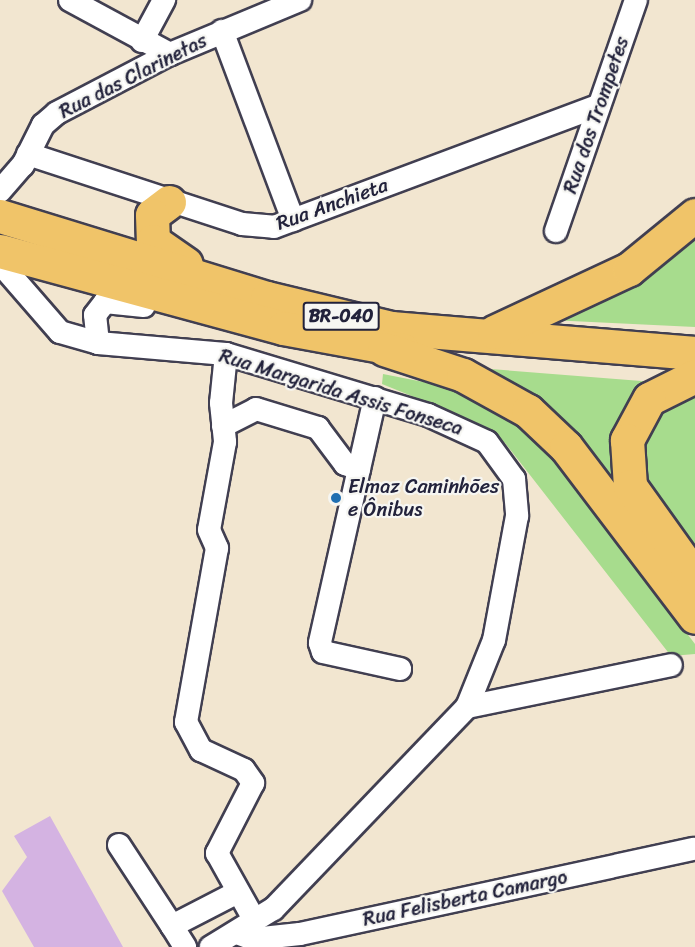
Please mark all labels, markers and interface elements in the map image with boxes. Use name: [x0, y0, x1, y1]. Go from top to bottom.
street label: Rua das Clarinetas: [55, 28, 211, 124]
street label: Rua dos Trompetes: [558, 33, 634, 197]
street label: Rua Anchieta: [273, 173, 391, 235]
road number: BR-040: [302, 301, 380, 331]
street label: Rua Margarida Assis Fonseca: [216, 343, 466, 441]
place label: Elmaz Caminhões e Ônibus: [348, 474, 499, 521]
marker: Elmaz Caminhões e Ônibus: [329, 491, 343, 505]
street label: Rua Felisberta Camargo: [361, 865, 569, 931]

